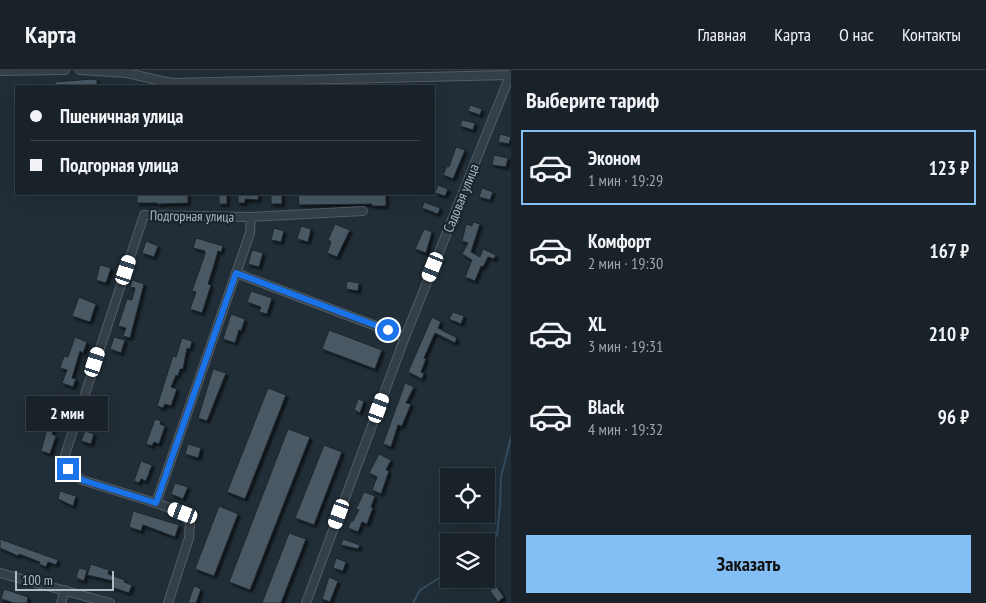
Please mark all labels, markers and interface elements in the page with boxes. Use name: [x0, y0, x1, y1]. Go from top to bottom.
text: Карта: [25, 19, 76, 50]
text: Главная: [698, 23, 746, 46]
text: Карта: [774, 23, 811, 46]
text: О нас: [839, 23, 874, 46]
text: Контакты: [902, 23, 961, 46]
text: Выберите тариф: [526, 86, 659, 114]
text: Пшеничная улица: [60, 104, 183, 128]
icon: car: [528, 145, 573, 190]
text: Эконом: [588, 146, 641, 170]
text: Подгорная улица: [60, 153, 179, 177]
text: 123 ₽: [929, 156, 969, 180]
street label: Садовая улица: [439, 161, 483, 235]
text: 1 мин · 19:29: [588, 170, 663, 190]
street label: Подгорная улица: [150, 206, 234, 226]
icon: car: [528, 228, 573, 273]
text: Комфорт: [588, 229, 651, 253]
text: 167 ₽: [930, 239, 969, 263]
car: [420, 250, 445, 284]
car: [114, 253, 137, 287]
text: 2 мин · 19:30: [588, 253, 663, 273]
icon: car: [528, 311, 573, 356]
text: XL: [588, 312, 606, 336]
route start: [377, 319, 399, 341]
text: 210 ₽: [929, 322, 969, 346]
text: 3 мин · 19:31: [588, 336, 663, 356]
car: [83, 345, 106, 379]
car: [366, 391, 391, 425]
icon: car: [528, 394, 573, 439]
text: Black: [588, 395, 624, 419]
callout: 2 мин: [27, 396, 109, 432]
text: 2 мин: [50, 403, 84, 423]
text: 96 ₽: [938, 405, 969, 429]
text: 4 мин · 19:32: [588, 419, 663, 439]
route end: [57, 458, 79, 480]
map controls: [440, 468, 495, 588]
button: locate: [440, 468, 495, 523]
car: [326, 497, 351, 531]
car: [166, 501, 199, 525]
button: layers: [440, 533, 495, 588]
button: Заказать: [526, 535, 971, 593]
scale bar: [15, 568, 114, 591]
text: 100 m: [22, 571, 53, 589]

